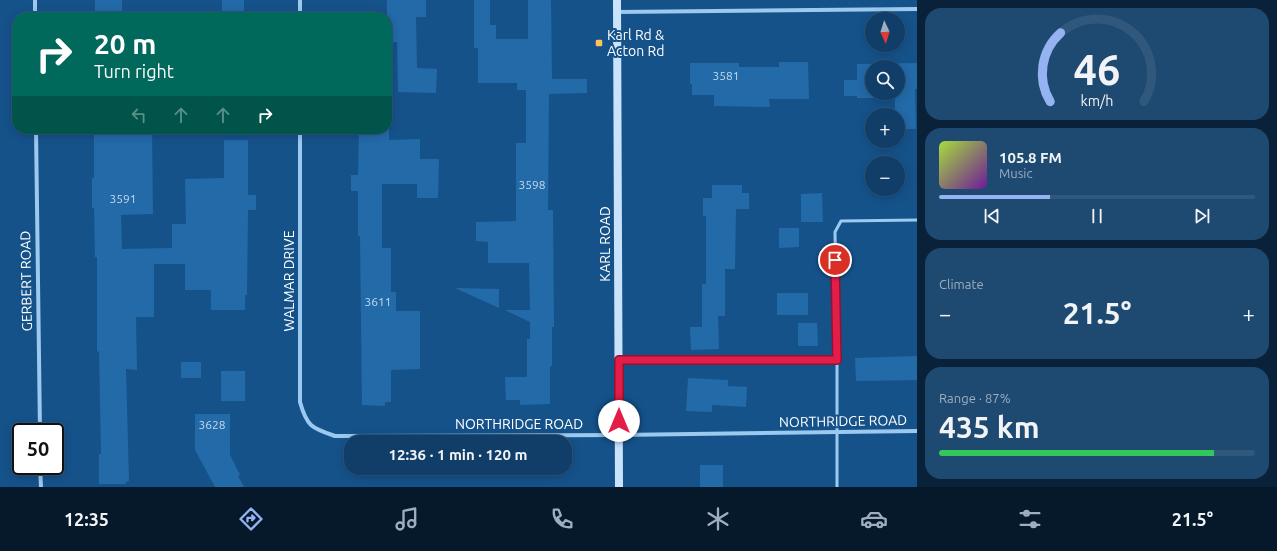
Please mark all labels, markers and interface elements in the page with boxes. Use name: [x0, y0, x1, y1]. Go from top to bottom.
north arrow: [865, 12, 905, 52]
map controls: [865, 12, 905, 196]
place label: Karl Rd & Acton Rd: [607, 27, 665, 59]
icon: right: [28, 28, 80, 80]
text: 20 m: [94, 28, 156, 59]
marker: Karl Rd & Acton Rd: [594, 38, 604, 48]
text: 46: [1074, 46, 1120, 93]
button: search: [865, 60, 905, 100]
text: Turn right: [94, 61, 174, 81]
house number: 3581: [712, 69, 740, 82]
text: km/h: [1081, 92, 1113, 108]
icon: left: [128, 104, 150, 126]
icon: ahead: [170, 104, 192, 126]
icon: ahead: [212, 104, 234, 126]
icon: right: [254, 104, 276, 126]
button: +: [865, 108, 905, 148]
text: 105.8 FM: [999, 149, 1062, 166]
button: −: [865, 156, 905, 196]
text: Music: [999, 166, 1033, 180]
house number: 3598: [518, 178, 546, 191]
house number: 3591: [109, 192, 137, 205]
icon: previous: [981, 205, 1003, 227]
icon: pause: [1086, 205, 1108, 227]
icon: next: [1191, 205, 1213, 227]
street label: KARL ROAD: [597, 206, 613, 282]
street label: GERBERT ROAD: [17, 230, 35, 332]
street label: WALMAR DRIVE: [281, 230, 297, 332]
pin: [818, 243, 852, 277]
icon: arrive: [824, 249, 846, 271]
text: Climate: [939, 277, 984, 291]
house number: 3611: [364, 295, 392, 308]
text: 21.5°: [1063, 296, 1131, 330]
text: −: [939, 301, 951, 326]
text: +: [1243, 301, 1255, 326]
text: Range · 87%: [939, 391, 1011, 405]
position arrow: [598, 400, 640, 442]
text: 435 km: [939, 410, 1040, 444]
street label: NORTHRIDGE ROAD: [779, 412, 907, 430]
street label: NORTHRIDGE ROAD: [455, 416, 583, 432]
house number: 3628: [198, 418, 226, 431]
speed limit sign: 50: [12, 423, 64, 475]
text: 12:36 · 1 min · 120 m: [389, 446, 527, 463]
icon: directions: [237, 505, 265, 533]
icon: music: [393, 505, 421, 533]
icon: phone: [548, 505, 576, 533]
icon: climate: [704, 505, 732, 533]
icon: car: [860, 505, 888, 533]
icon: filters: [1016, 505, 1044, 533]
text: 12:35: [64, 509, 109, 529]
text: 21.5°: [1172, 509, 1213, 529]

